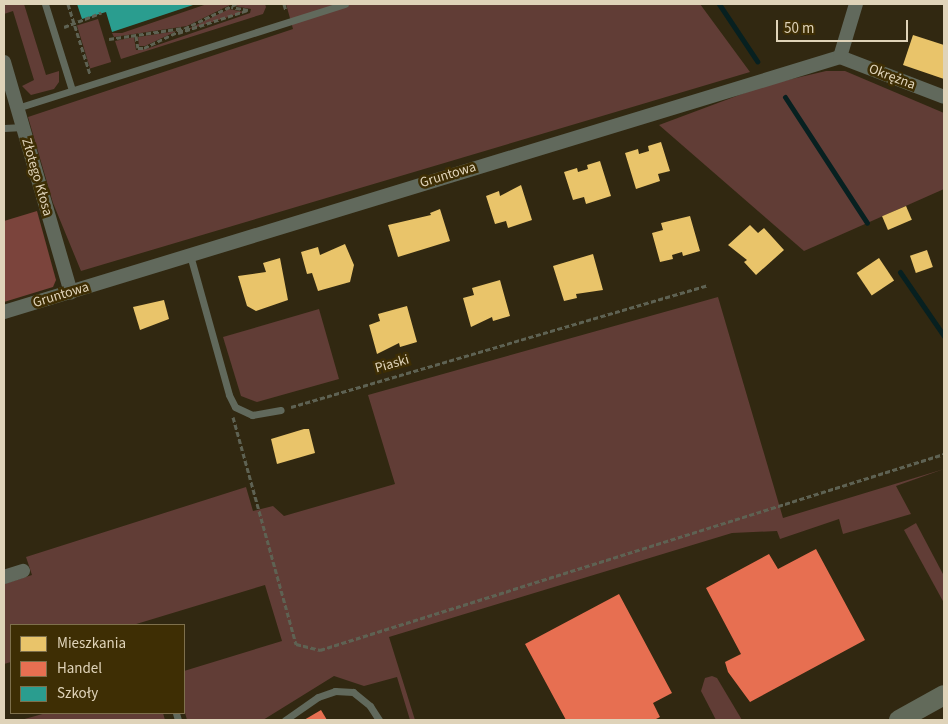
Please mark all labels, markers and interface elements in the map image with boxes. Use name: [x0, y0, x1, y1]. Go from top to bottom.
scale bar: [778, 10, 910, 42]
text: 50 m: [784, 18, 814, 39]
street label: Okrężna: [866, 60, 918, 94]
street label: Złotego Kłosa: [18, 136, 56, 218]
street label: Gruntowa: [418, 159, 478, 191]
street label: Gruntowa: [31, 279, 91, 311]
street label: Piaski: [373, 351, 411, 377]
legend: [10, 624, 185, 714]
text: Mieszkania: [57, 633, 126, 654]
text: Handel: [57, 658, 102, 679]
text: Szkoły: [57, 683, 98, 704]

